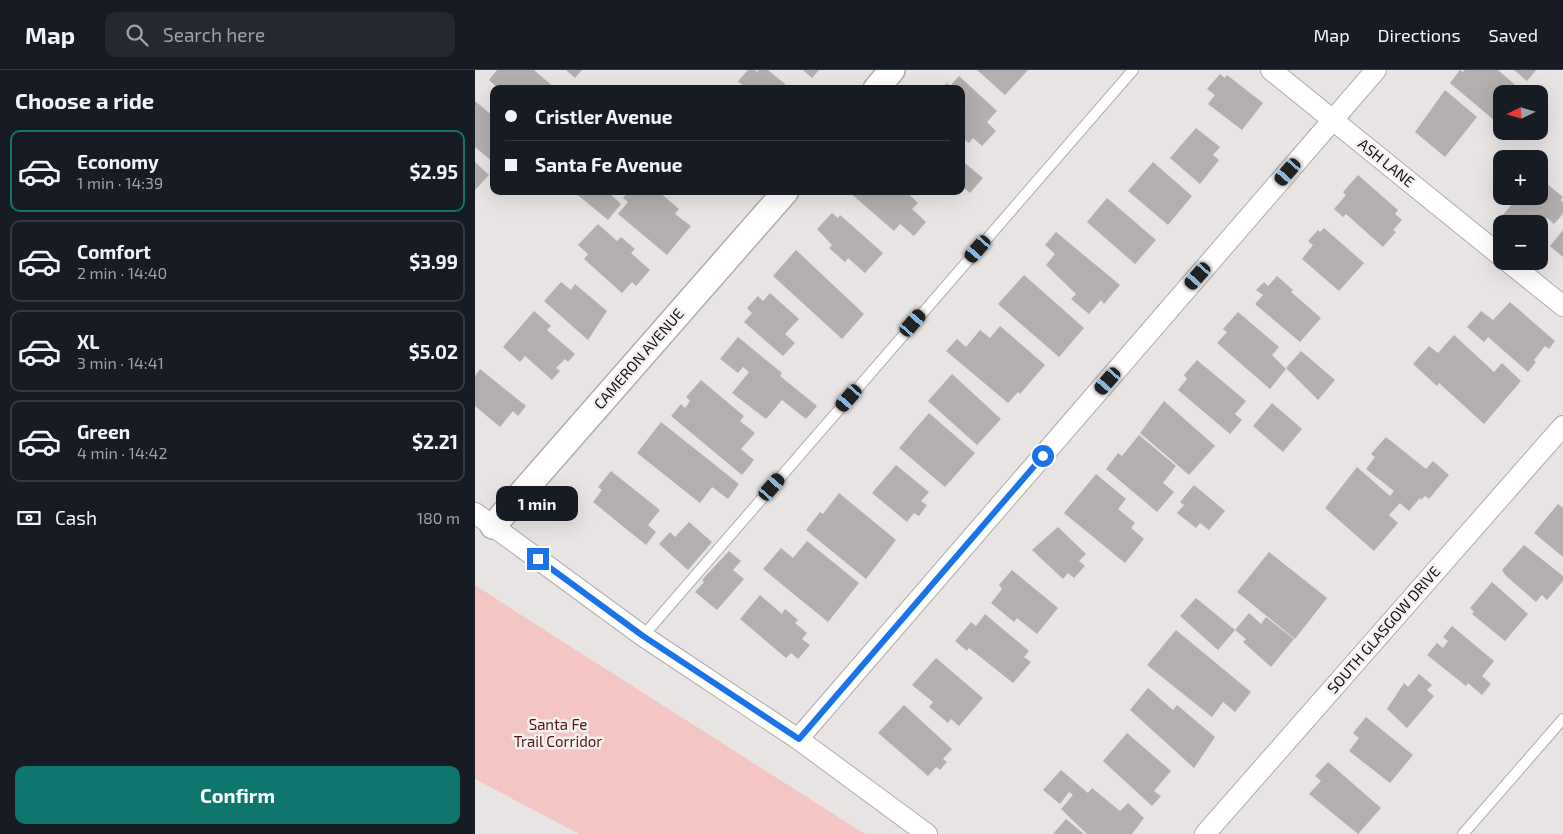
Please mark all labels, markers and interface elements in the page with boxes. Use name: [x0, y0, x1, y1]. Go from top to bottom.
search box: [105, 12, 455, 57]
text: Map: [25, 20, 75, 49]
icon: search: [123, 21, 151, 49]
text: Search here: [163, 23, 265, 46]
text: Map: [1313, 24, 1350, 46]
text: Directions: [1378, 24, 1461, 46]
text: Saved: [1489, 24, 1538, 46]
north arrow: [1493, 85, 1547, 140]
map controls: [1493, 85, 1548, 270]
text: Choose a ride: [15, 87, 154, 113]
text: Cristler Avenue: [535, 105, 672, 128]
street label: ASH LANE: [1355, 134, 1418, 190]
icon: car: [17, 149, 62, 194]
text: Economy: [77, 150, 159, 173]
button: +: [1493, 150, 1548, 205]
text: Santa Fe Avenue: [535, 153, 682, 176]
car: [1272, 156, 1303, 188]
text: $2.95: [410, 160, 458, 183]
text: 1 min · 14:39: [77, 173, 163, 192]
button: −: [1493, 215, 1548, 270]
car: [962, 233, 993, 265]
icon: car: [17, 239, 62, 284]
text: Comfort: [77, 240, 151, 263]
text: $3.99: [409, 250, 458, 273]
car: [1182, 260, 1213, 292]
text: 2 min · 14:40: [77, 263, 167, 282]
street label: CAMERON AVENUE: [590, 304, 687, 412]
car: [897, 307, 928, 339]
icon: car: [17, 329, 62, 374]
text: XL: [77, 330, 99, 353]
text: $5.02: [409, 340, 458, 363]
text: 3 min · 14:41: [77, 353, 164, 372]
car: [1092, 365, 1123, 397]
car: [833, 382, 864, 414]
icon: car: [17, 419, 62, 464]
text: Green: [77, 420, 130, 443]
text: $2.21: [412, 430, 458, 453]
text: 4 min · 14:42: [77, 443, 167, 462]
route start: [1032, 445, 1054, 467]
car: [756, 471, 787, 503]
callout: 1 min: [497, 486, 579, 522]
text: 1 min: [518, 494, 556, 513]
icon: cash: [15, 504, 43, 532]
text: Cash: [55, 506, 97, 529]
text: 180 m: [417, 508, 460, 527]
route end: [527, 548, 549, 570]
street label: SOUTH GLASGOW DRIVE: [1323, 562, 1443, 697]
park label: Santa Fe Trail Corridor: [514, 715, 602, 750]
button: Confirm: [15, 766, 460, 824]

